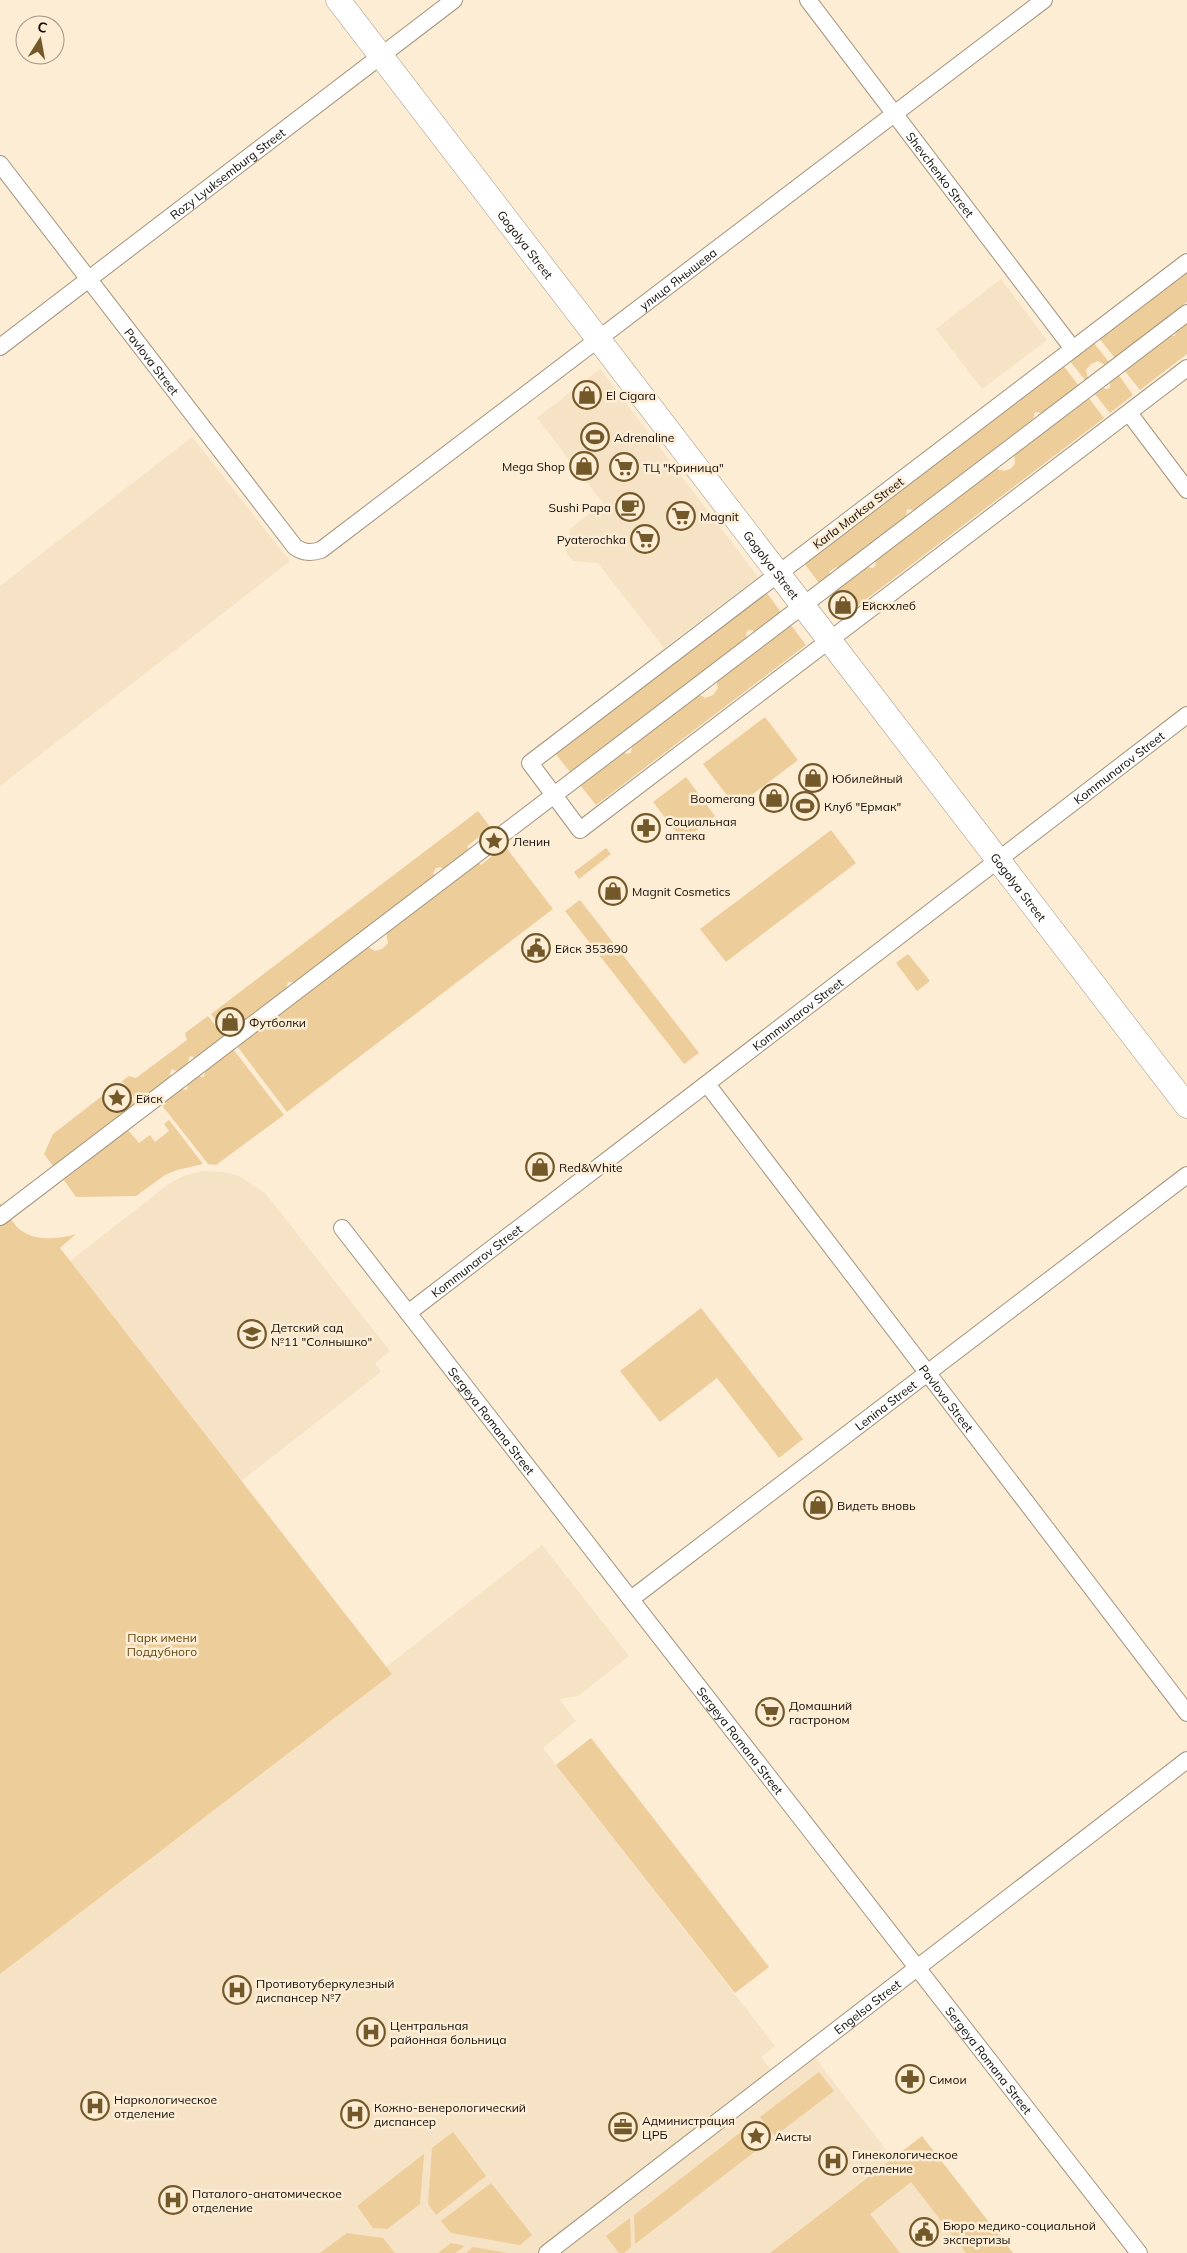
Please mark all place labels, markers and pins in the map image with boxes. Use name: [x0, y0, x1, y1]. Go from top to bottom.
shop icon: El Cigara: [572, 380, 602, 410]
place label: El Cigara: [606, 388, 656, 403]
sports icon: Аdrenaline: [580, 422, 610, 452]
place label: Аdrenaline: [614, 430, 674, 445]
shop icon: Mega Shop: [569, 451, 599, 481]
supermarket icon: ТЦ "Криница": [609, 452, 639, 482]
place label: Mega Shop: [502, 459, 565, 474]
place label: ТЦ "Криница": [643, 460, 724, 475]
cafe icon: Sushi Papa: [615, 492, 645, 522]
place label: Sushi Papa: [549, 500, 611, 515]
supermarket icon: Magnit: [666, 501, 696, 531]
place label: Magnit: [700, 509, 739, 524]
supermarket icon: Pyaterochka: [630, 524, 660, 554]
place label: Pyaterochka: [557, 532, 626, 547]
shop icon: Ейскхлеб: [828, 590, 858, 620]
place label: Ейскхлеб: [862, 598, 916, 613]
shop icon: Юбилейный: [798, 763, 828, 793]
place label: Юбилейный: [832, 771, 903, 786]
shop icon: Boomerang: [759, 783, 789, 813]
place label: Boomerang: [690, 791, 755, 806]
sports icon: Клуб "Ермак": [790, 791, 820, 821]
place label: Клуб "Ермак": [824, 799, 901, 814]
pharmacy icon: Социальная аптека: [631, 813, 661, 843]
place label: Социальная аптека: [665, 814, 737, 843]
place icon: Ленин: [479, 826, 509, 856]
place label: Ленин: [513, 834, 550, 849]
shop icon: Magnit Cosmetics: [598, 876, 628, 906]
place label: Magnit Cosmetics: [632, 884, 731, 899]
public building icon: Ейск 353690: [521, 933, 551, 963]
place label: Ейск 353690: [555, 941, 628, 956]
shop icon: Футболки: [215, 1007, 245, 1037]
place label: Футболки: [249, 1015, 306, 1030]
place icon: Ейск: [102, 1083, 132, 1113]
place label: Ейск: [136, 1091, 163, 1106]
shop icon: Red&White: [525, 1152, 555, 1182]
place label: Red&White: [559, 1160, 623, 1175]
school or university icon: Детский сад №11 "Солнышко": [237, 1319, 267, 1349]
place label: Детский сад №11 "Солнышко": [271, 1320, 372, 1349]
shop icon: Видеть вновь: [803, 1490, 833, 1520]
place label: Видеть вновь: [837, 1498, 916, 1513]
supermarket icon: Домашний гастроном: [755, 1697, 785, 1727]
place label: Домашний гастроном: [789, 1698, 852, 1727]
hospital icon: Противотуберкулезный диспансер №7: [222, 1975, 252, 2005]
place label: Противотуберкулезный диспансер №7: [256, 1976, 394, 2005]
hospital icon: Центральная районная больница: [356, 2017, 386, 2047]
place label: Центральная районная больница: [390, 2018, 507, 2047]
pharmacy icon: Симои: [895, 2064, 925, 2094]
place label: Симои: [929, 2072, 967, 2087]
hospital icon: Наркологическое отделение: [80, 2091, 110, 2121]
place label: Наркологическое отделение: [114, 2092, 218, 2121]
hospital icon: Кожно-венерологический диспансер: [340, 2099, 370, 2129]
place label: Кожно-венерологический диспансер: [374, 2100, 526, 2129]
office icon: Администрация ЦРБ: [608, 2112, 638, 2142]
place label: Администрация ЦРБ: [642, 2113, 735, 2142]
place icon: Аисты: [741, 2121, 771, 2151]
place label: Аисты: [775, 2129, 811, 2144]
hospital icon: Гинекологическое отделение: [818, 2146, 848, 2176]
place label: Гинекологическое отделение: [852, 2147, 958, 2176]
hospital icon: Паталого-анатомическое отделение: [158, 2185, 188, 2215]
place label: Паталого-анатомическое отделение: [192, 2186, 342, 2215]
public building icon: Бюро медико-социальной экспертизы: [909, 2217, 939, 2247]
place label: Бюро медико-социальной экспертизы: [943, 2218, 1096, 2247]

